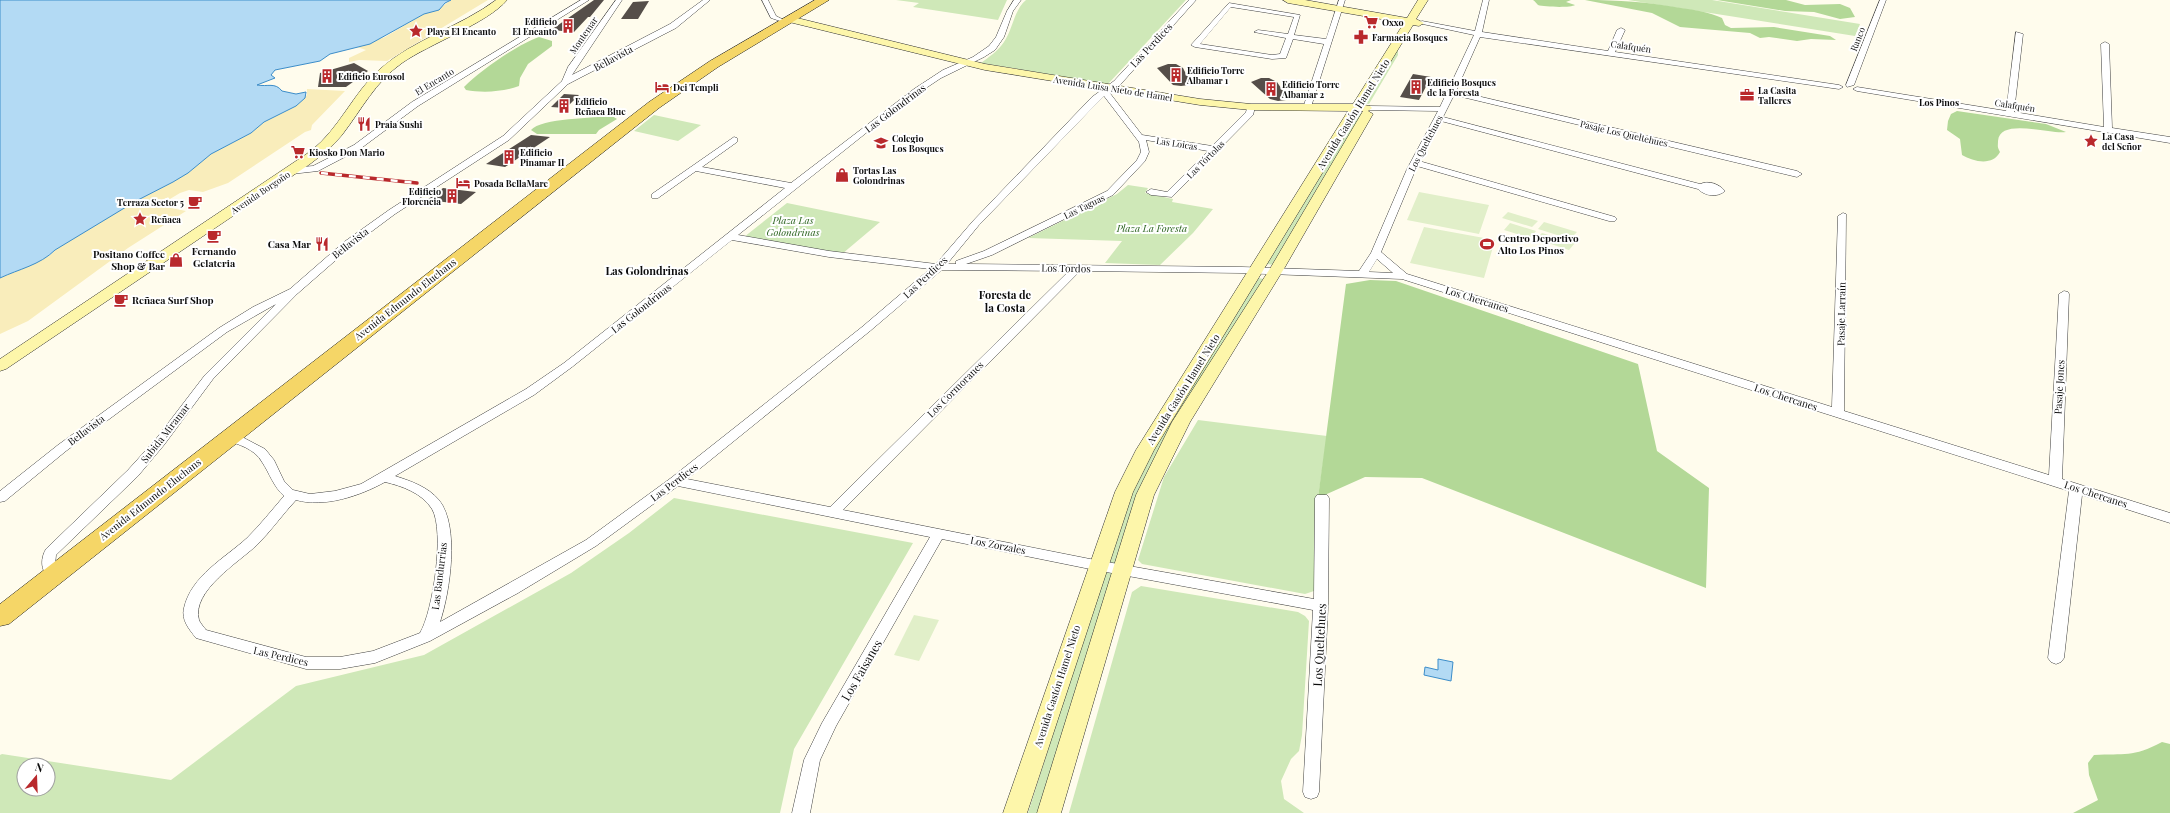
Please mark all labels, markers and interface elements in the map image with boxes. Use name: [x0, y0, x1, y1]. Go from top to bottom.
street label: Montemar: [566, 14, 600, 56]
supermarket icon: Oxxo: [1363, 14, 1379, 30]
place label: Edificio El Encanto: [512, 15, 557, 37]
place label: Oxxo: [1382, 16, 1404, 28]
building icon: Edificio El Encanto: [560, 18, 576, 34]
street label: Las Perdices: [1127, 20, 1175, 70]
place icon: Playa El Encanto: [408, 23, 424, 39]
place label: Playa El Encanto: [427, 25, 496, 37]
street label: Ranco: [1847, 25, 1867, 53]
pharmacy icon: Farmacia Bosques: [1353, 29, 1369, 45]
place label: Farmacia Bosques: [1372, 31, 1448, 43]
street label: Calafquén: [1610, 37, 1653, 55]
street label: Bellavista: [591, 42, 635, 74]
street label: Avenida Gastón Hamel Nieto: [1313, 56, 1393, 173]
place label: Edificio Torre Albamar 1: [1186, 64, 1245, 86]
street label: El Encanto: [412, 65, 456, 97]
building icon: Edificio Torre Albamar 1: [1168, 67, 1184, 83]
building icon: Edificio Eurosol: [319, 68, 335, 84]
place label: Edificio Eurosol: [338, 70, 405, 82]
street label: Avenida Luisa Nieto de Hamel: [1052, 73, 1174, 103]
place label: Edificio Bosques de la Foresta: [1427, 76, 1496, 98]
place label: Edificio Torre Albamar 2: [1281, 78, 1340, 100]
hotel icon: Dei Templi: [654, 79, 670, 95]
building icon: Edificio Bosques de la Foresta: [1408, 79, 1424, 95]
street label: Las Golondrinas: [862, 80, 928, 136]
place label: Dei Templi: [673, 81, 719, 93]
building icon: Edificio Torre Albamar 2: [1263, 81, 1279, 97]
place label: La Casita Talleres: [1758, 84, 1796, 106]
office icon: La Casita Talleres: [1739, 87, 1755, 103]
place label: Edificio Reñaca Blue: [575, 95, 626, 117]
district label: Los Pinos: [1919, 96, 1959, 108]
street label: Calafquén: [1994, 96, 2037, 114]
building icon: Edificio Reñaca Blue: [556, 98, 572, 114]
street label: Los Queltehues: [1405, 113, 1445, 173]
restaurant icon: Praia Sushi: [356, 116, 372, 132]
street label: Pasaje Los Queltehues: [1579, 117, 1669, 149]
place label: Praia Sushi: [375, 118, 423, 130]
place label: La Casa del Señor: [2102, 130, 2142, 152]
place label: Colegio Los Bosques: [892, 132, 944, 154]
place icon: La Casa del Señor: [2083, 133, 2099, 149]
street label: Las Loicas: [1155, 134, 1199, 152]
school or university icon: Colegio Los Bosques: [873, 135, 889, 151]
street label: Las Tórtolas: [1183, 137, 1227, 181]
supermarket icon: Kiosko Don Mario: [290, 144, 306, 160]
place label: Kiosko Don Mario: [309, 146, 385, 158]
place label: Edificio Pinamar II: [520, 146, 565, 168]
building icon: Edificio Pinamar II: [501, 149, 517, 165]
place label: Tortas Las Golondrinas: [853, 164, 905, 186]
shop icon: Tortas Las Golondrinas: [834, 167, 850, 183]
street label: Avenida Borgoño: [227, 168, 292, 217]
hotel icon: Posada BellaMare: [455, 175, 471, 191]
place label: Posada BellaMare: [474, 177, 549, 189]
place label: Edificio Florencia: [402, 185, 441, 207]
building icon: Edificio Florencia: [444, 188, 460, 204]
street label: Las Taguas: [1061, 191, 1107, 221]
cafe icon: Terraza Sector 5: [187, 194, 203, 210]
place label: Terraza Sector 5: [117, 196, 184, 208]
place icon: Reñaca: [132, 211, 148, 227]
place label: Reñaca: [151, 213, 181, 225]
park label: Plaza Las Golondrinas: [767, 213, 820, 239]
park label: Plaza La Foresta: [1116, 221, 1187, 235]
street label: Bellavista: [329, 224, 371, 262]
cafe icon: Fernando Gelateria: [206, 228, 222, 244]
place label: Centro Deportivo Alto Los Pinos: [1497, 231, 1579, 257]
restaurant icon: Casa Mar: [314, 236, 330, 252]
sports icon: Centro Deportivo Alto Los Pinos: [1479, 236, 1495, 252]
place label: Casa Mar: [268, 237, 311, 251]
place label: Fernando Gelateria: [192, 244, 237, 270]
place label: Positano Coffee Shop & Bar: [93, 247, 165, 273]
shop icon: Positano Coffee Shop & Bar: [168, 252, 184, 268]
street label: Las Perdices: [900, 253, 950, 301]
street label: Avenida Edmundo Eluchans: [350, 255, 459, 344]
street label: Los Tordos: [1041, 261, 1091, 275]
district label: Las Golondrinas: [605, 263, 689, 278]
street label: Las Golondrinas: [608, 280, 674, 336]
street label: Pasaje Larraín: [1833, 282, 1849, 346]
street label: Los Chercanes: [1444, 283, 1510, 315]
district label: Foresta de la Costa: [979, 287, 1032, 315]
cafe icon: Reñaca Surf Shop: [113, 292, 129, 308]
place label: Reñaca Surf Shop: [132, 293, 214, 307]
street label: Avenida Gastón Hamel Nieto: [1143, 331, 1223, 448]
street label: Los Cormoranes: [924, 358, 986, 420]
street label: Pasaje Jones: [2051, 359, 2067, 415]
street label: Los Chercanes: [1753, 380, 1819, 414]
street label: Subida Miramar: [137, 400, 193, 466]
street label: Bellavista: [65, 412, 107, 448]
street label: Avenida Edmundo Eluchans: [95, 455, 204, 544]
street label: Las Perdices: [647, 460, 701, 504]
street label: Los Chercanes: [2063, 477, 2129, 511]
street label: Los Zorzales: [969, 533, 1027, 557]
street label: Las Bandurrias: [428, 541, 450, 611]
street label: Los Queltehues: [1309, 603, 1329, 687]
street label: Avenida Gastón Hamel Nieto: [1030, 623, 1084, 750]
street label: Los Faisanes: [837, 637, 885, 703]
street label: Las Perdices: [252, 643, 310, 669]
north arrow: [16, 757, 56, 797]
text: N: [33, 759, 46, 775]

